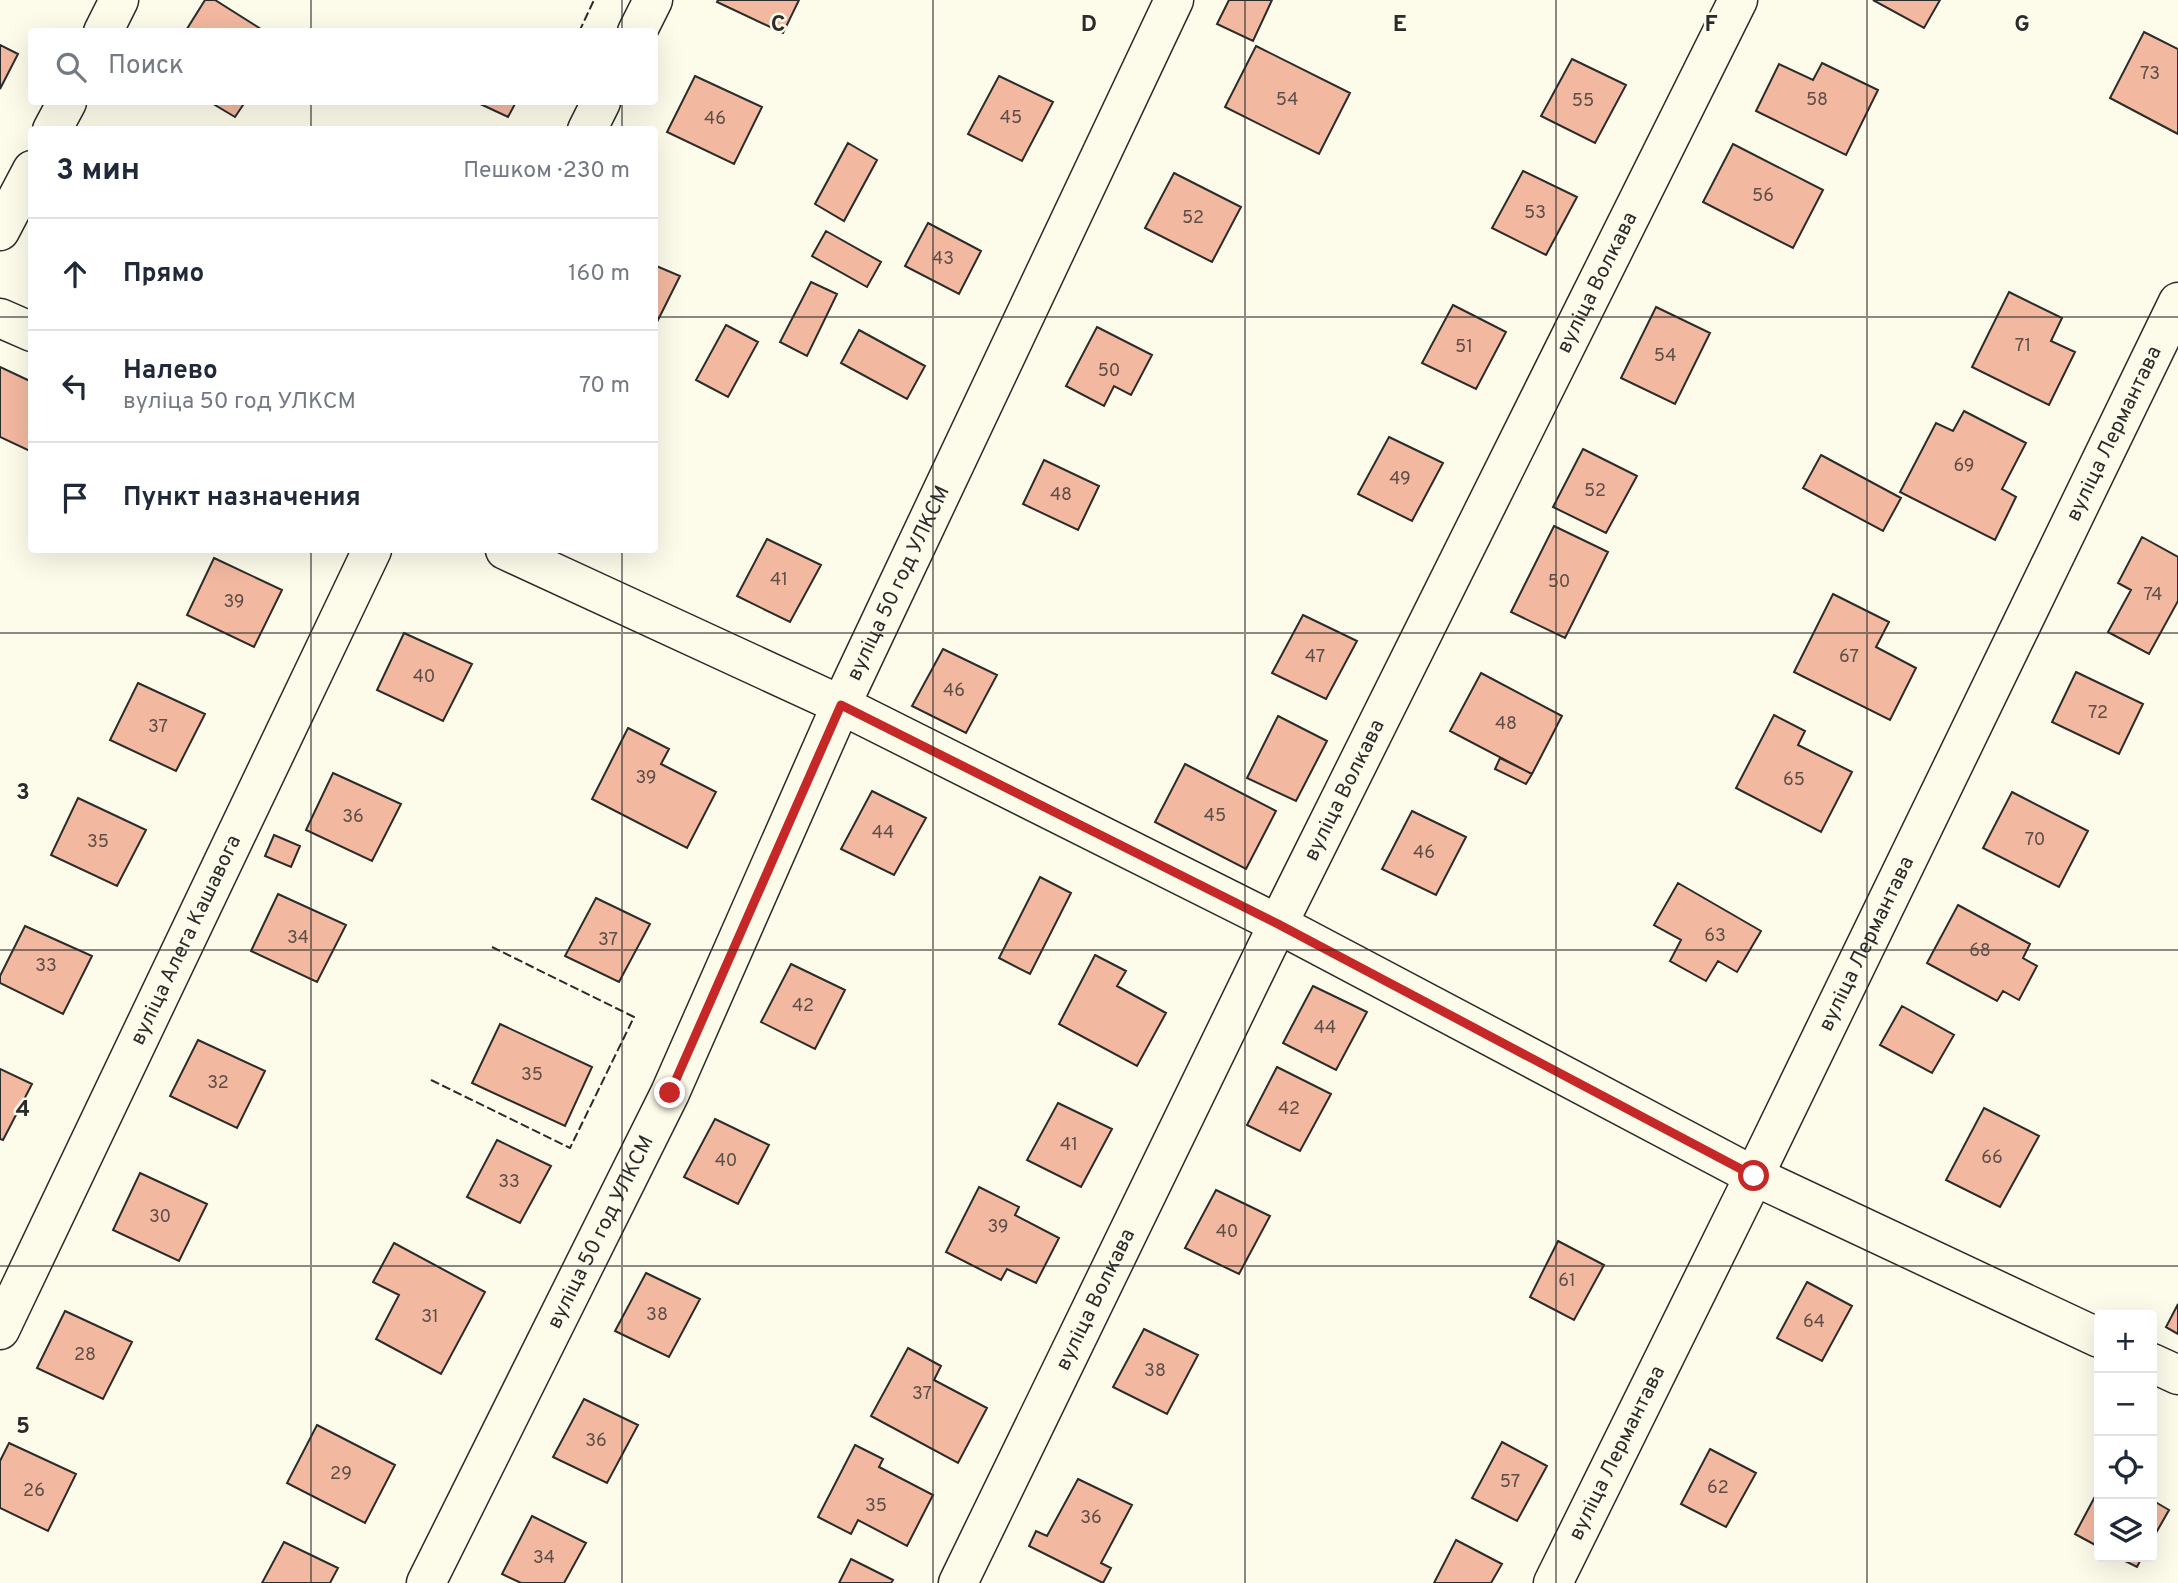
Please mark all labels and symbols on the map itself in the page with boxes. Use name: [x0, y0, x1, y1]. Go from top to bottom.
text: C: [771, 11, 785, 40]
text: D: [1081, 11, 1097, 40]
text: E: [1393, 11, 1407, 40]
text: F: [1704, 11, 1718, 40]
text: G: [2014, 11, 2030, 40]
house number: 73: [2140, 63, 2160, 86]
house number: 54: [1276, 89, 1298, 112]
house number: 58: [1806, 89, 1828, 112]
house number: 55: [1572, 90, 1594, 113]
house number: 45: [1000, 107, 1022, 130]
house number: 46: [704, 108, 726, 131]
house number: 56: [1752, 185, 1774, 208]
house number: 53: [1524, 202, 1546, 225]
house number: 52: [1182, 207, 1204, 230]
street label: вуліца Волкава: [1551, 207, 1644, 358]
house number: 43: [932, 248, 954, 271]
house number: 71: [2015, 335, 2031, 358]
house number: 51: [1455, 336, 1473, 359]
street label: вуліца Лермантава: [2060, 342, 2168, 526]
house number: 54: [1654, 345, 1676, 368]
house number: 50: [1098, 360, 1120, 383]
house number: 69: [1954, 455, 1974, 478]
house number: 49: [1389, 468, 1411, 491]
house number: 52: [1584, 480, 1606, 503]
street label: вуліца 50 год УЛКСМ: [841, 481, 956, 685]
house number: 48: [1050, 484, 1072, 507]
house number: 41: [770, 569, 788, 592]
house number: 50: [1548, 571, 1570, 594]
house number: 74: [2144, 584, 2162, 607]
house number: 39: [223, 591, 245, 614]
house number: 47: [1305, 646, 1325, 669]
house number: 67: [1839, 646, 1859, 669]
house number: 40: [413, 666, 435, 689]
house number: 46: [943, 680, 965, 703]
house number: 72: [2088, 702, 2108, 725]
house number: 48: [1495, 713, 1517, 736]
street label: вуліца Волкава: [1298, 715, 1391, 865]
house number: 37: [148, 716, 168, 739]
house number: 39: [635, 767, 657, 790]
house number: 65: [1783, 769, 1805, 792]
text: 3: [16, 779, 30, 808]
house number: 45: [1204, 805, 1226, 828]
house number: 36: [342, 806, 364, 829]
house number: 44: [872, 822, 894, 845]
house number: 70: [2025, 829, 2045, 852]
house number: 35: [87, 831, 109, 854]
street label: вуліца Алега Кашавога: [124, 831, 248, 1050]
house number: 46: [1413, 842, 1435, 865]
street label: вуліца Лермантава: [1813, 852, 1921, 1036]
house number: 63: [1704, 925, 1726, 948]
house number: 34: [287, 927, 309, 950]
house number: 37: [598, 929, 618, 952]
house number: 68: [1969, 940, 1991, 963]
house number: 33: [35, 955, 57, 978]
house number: 42: [792, 995, 814, 1018]
house number: 44: [1314, 1017, 1336, 1040]
house number: 35: [521, 1064, 543, 1087]
house number: 32: [207, 1072, 229, 1095]
route end: [654, 1077, 685, 1108]
text: 4: [16, 1096, 30, 1125]
house number: 42: [1278, 1098, 1300, 1121]
street label: вуліца 50 год УЛКСМ: [541, 1131, 660, 1333]
house number: 41: [1060, 1134, 1078, 1157]
house number: 66: [1981, 1147, 2003, 1170]
house number: 40: [715, 1150, 737, 1173]
route start: [1738, 1160, 1769, 1191]
house number: 33: [498, 1171, 520, 1194]
house number: 30: [149, 1206, 171, 1229]
house number: 39: [987, 1216, 1009, 1239]
house number: 40: [1216, 1221, 1238, 1244]
street label: вуліца Волкава: [1050, 1224, 1142, 1375]
house number: 61: [1558, 1270, 1576, 1293]
house number: 38: [646, 1304, 668, 1327]
house number: 31: [421, 1306, 439, 1329]
house number: 64: [1803, 1311, 1825, 1334]
house number: 28: [74, 1344, 96, 1367]
house number: 38: [1144, 1360, 1166, 1383]
street label: вуліца Лермантава: [1563, 1361, 1672, 1545]
house number: 37: [912, 1383, 932, 1406]
text: 5: [16, 1413, 30, 1442]
house number: 36: [585, 1430, 607, 1453]
house number: 29: [330, 1463, 352, 1486]
house number: 57: [1500, 1471, 1520, 1494]
house number: 62: [1707, 1477, 1729, 1500]
house number: 26: [23, 1480, 45, 1503]
house number: 35: [865, 1495, 887, 1518]
house number: 36: [1080, 1507, 1102, 1530]
house number: 34: [533, 1547, 555, 1570]

